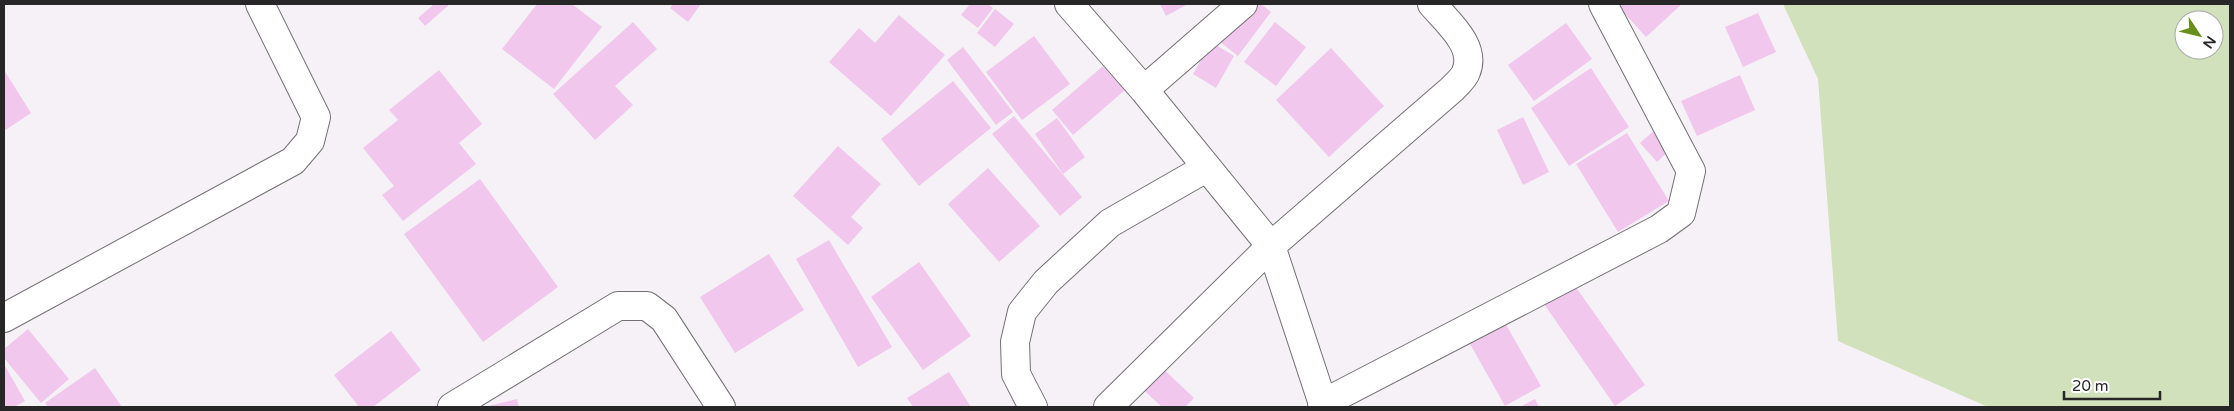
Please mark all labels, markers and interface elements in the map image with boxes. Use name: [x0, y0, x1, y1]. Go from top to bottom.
north arrow: [2174, 10, 2224, 60]
text: N: [2199, 33, 2219, 52]
scale bar: [2064, 368, 2160, 400]
text: 20 m: [2072, 377, 2109, 395]

